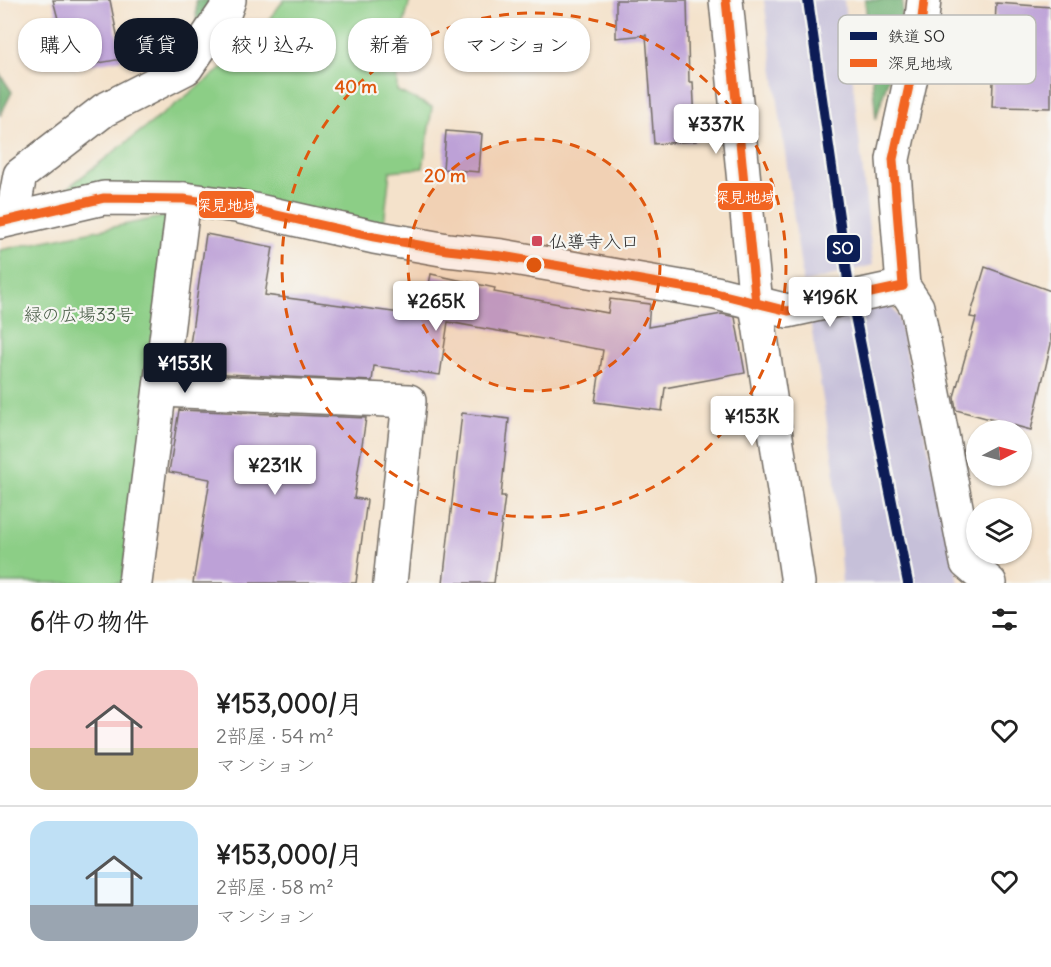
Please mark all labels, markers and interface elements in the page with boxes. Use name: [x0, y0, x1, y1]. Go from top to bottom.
legend: [838, 15, 1036, 84]
chip: 購入: [18, 18, 102, 72]
chip: 賃貸: [114, 18, 198, 72]
chip: 絞り込み: [210, 18, 336, 72]
chip: 新着: [348, 18, 432, 72]
chip: マンション: [444, 18, 590, 72]
text: 鉄道 SO: [888, 26, 945, 46]
text: 深見地域: [888, 53, 952, 73]
text: 40 m: [335, 75, 377, 98]
pin: ¥337K: [674, 104, 758, 155]
text: ¥337K: [688, 111, 744, 136]
text: 20 m: [424, 164, 466, 187]
line badge: 深見地域: [717, 182, 774, 211]
text: 深見地域: [713, 187, 777, 207]
line badge: 深見地域: [198, 190, 255, 219]
text: 深見地域: [195, 195, 259, 215]
place label: 仏導寺入口: [549, 230, 639, 253]
marker: 仏導寺入口: [530, 234, 544, 248]
line badge: SO: [826, 234, 861, 263]
text: SO: [832, 238, 854, 258]
centre of rings: [524, 255, 544, 275]
pin: ¥196K: [788, 277, 872, 328]
pin: ¥265K: [394, 281, 478, 332]
text: ¥196K: [802, 284, 858, 309]
text: ¥265K: [407, 288, 465, 313]
park label: 緑の広場33号: [24, 303, 134, 326]
pin: ¥153K: [143, 343, 227, 394]
text: ¥153K: [158, 350, 212, 375]
pin: ¥153K: [710, 396, 794, 447]
text: ¥153K: [725, 403, 779, 428]
north arrow: [966, 420, 1032, 486]
map controls: [966, 420, 1032, 564]
pin: ¥231K: [233, 445, 317, 496]
text: ¥231K: [248, 452, 302, 477]
button: layers: [966, 498, 1032, 564]
icon: filters: [988, 603, 1021, 636]
text: 6件の物件: [30, 605, 149, 638]
text: ¥153,000/月: [216, 687, 363, 720]
icon: home: [78, 694, 150, 766]
icon: heart: [988, 714, 1021, 747]
text: 2部屋 · 54 m²: [216, 723, 334, 748]
text: マンション: [216, 752, 315, 777]
text: ¥153,000/月: [216, 838, 363, 871]
icon: home: [78, 845, 150, 917]
icon: heart: [988, 865, 1021, 898]
text: 2部屋 · 58 m²: [216, 874, 334, 899]
text: マンション: [216, 903, 315, 928]

